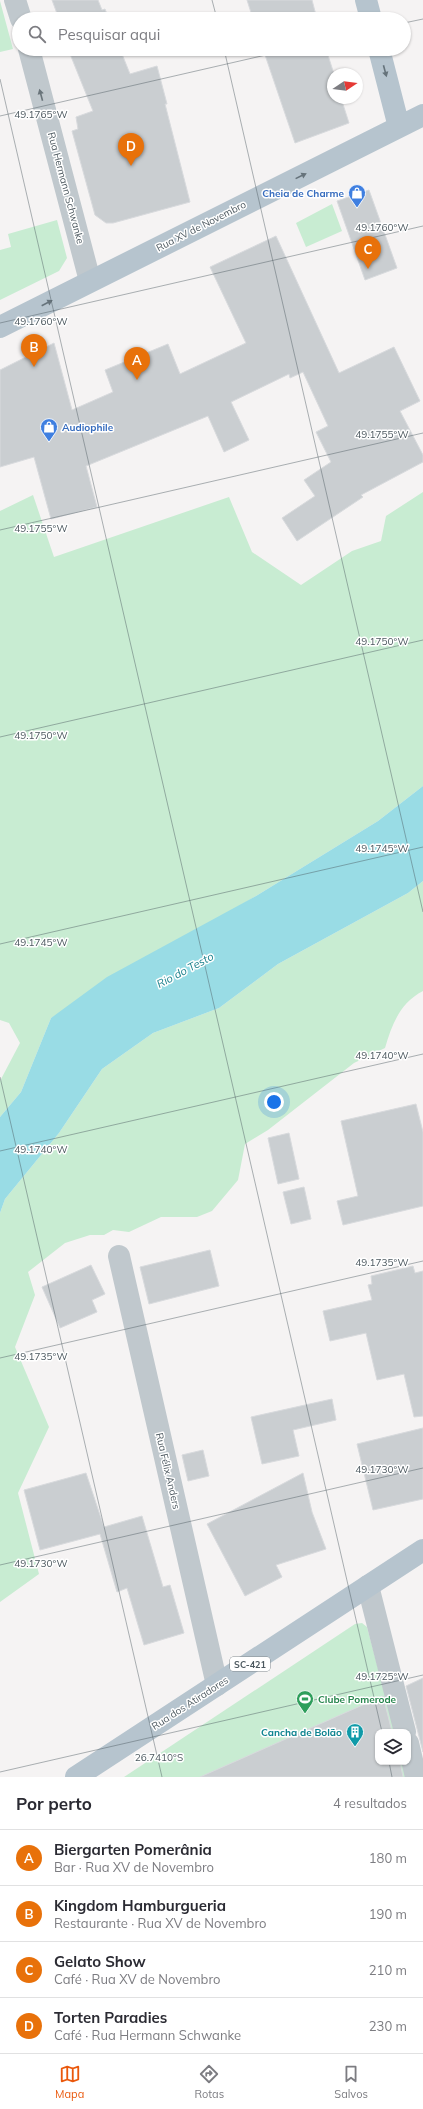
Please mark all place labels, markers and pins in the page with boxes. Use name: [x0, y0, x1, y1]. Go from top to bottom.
pin: D: [118, 133, 144, 166]
shop icon: Cheia de Charme: [347, 183, 367, 208]
place label: Cheia de Charme: [262, 187, 345, 200]
pin: C: [355, 236, 381, 269]
pin: B: [21, 334, 47, 367]
pin: A: [124, 347, 150, 380]
shop icon: Audiophile: [39, 417, 59, 442]
place label: Audiophile: [62, 421, 114, 434]
sports icon: Clube Pomerode: [295, 1689, 315, 1714]
place label: Clube Pomerode: [318, 1693, 397, 1706]
building icon: Cancha de Bolão: [345, 1722, 365, 1747]
place label: Cancha de Bolão: [261, 1726, 342, 1739]

